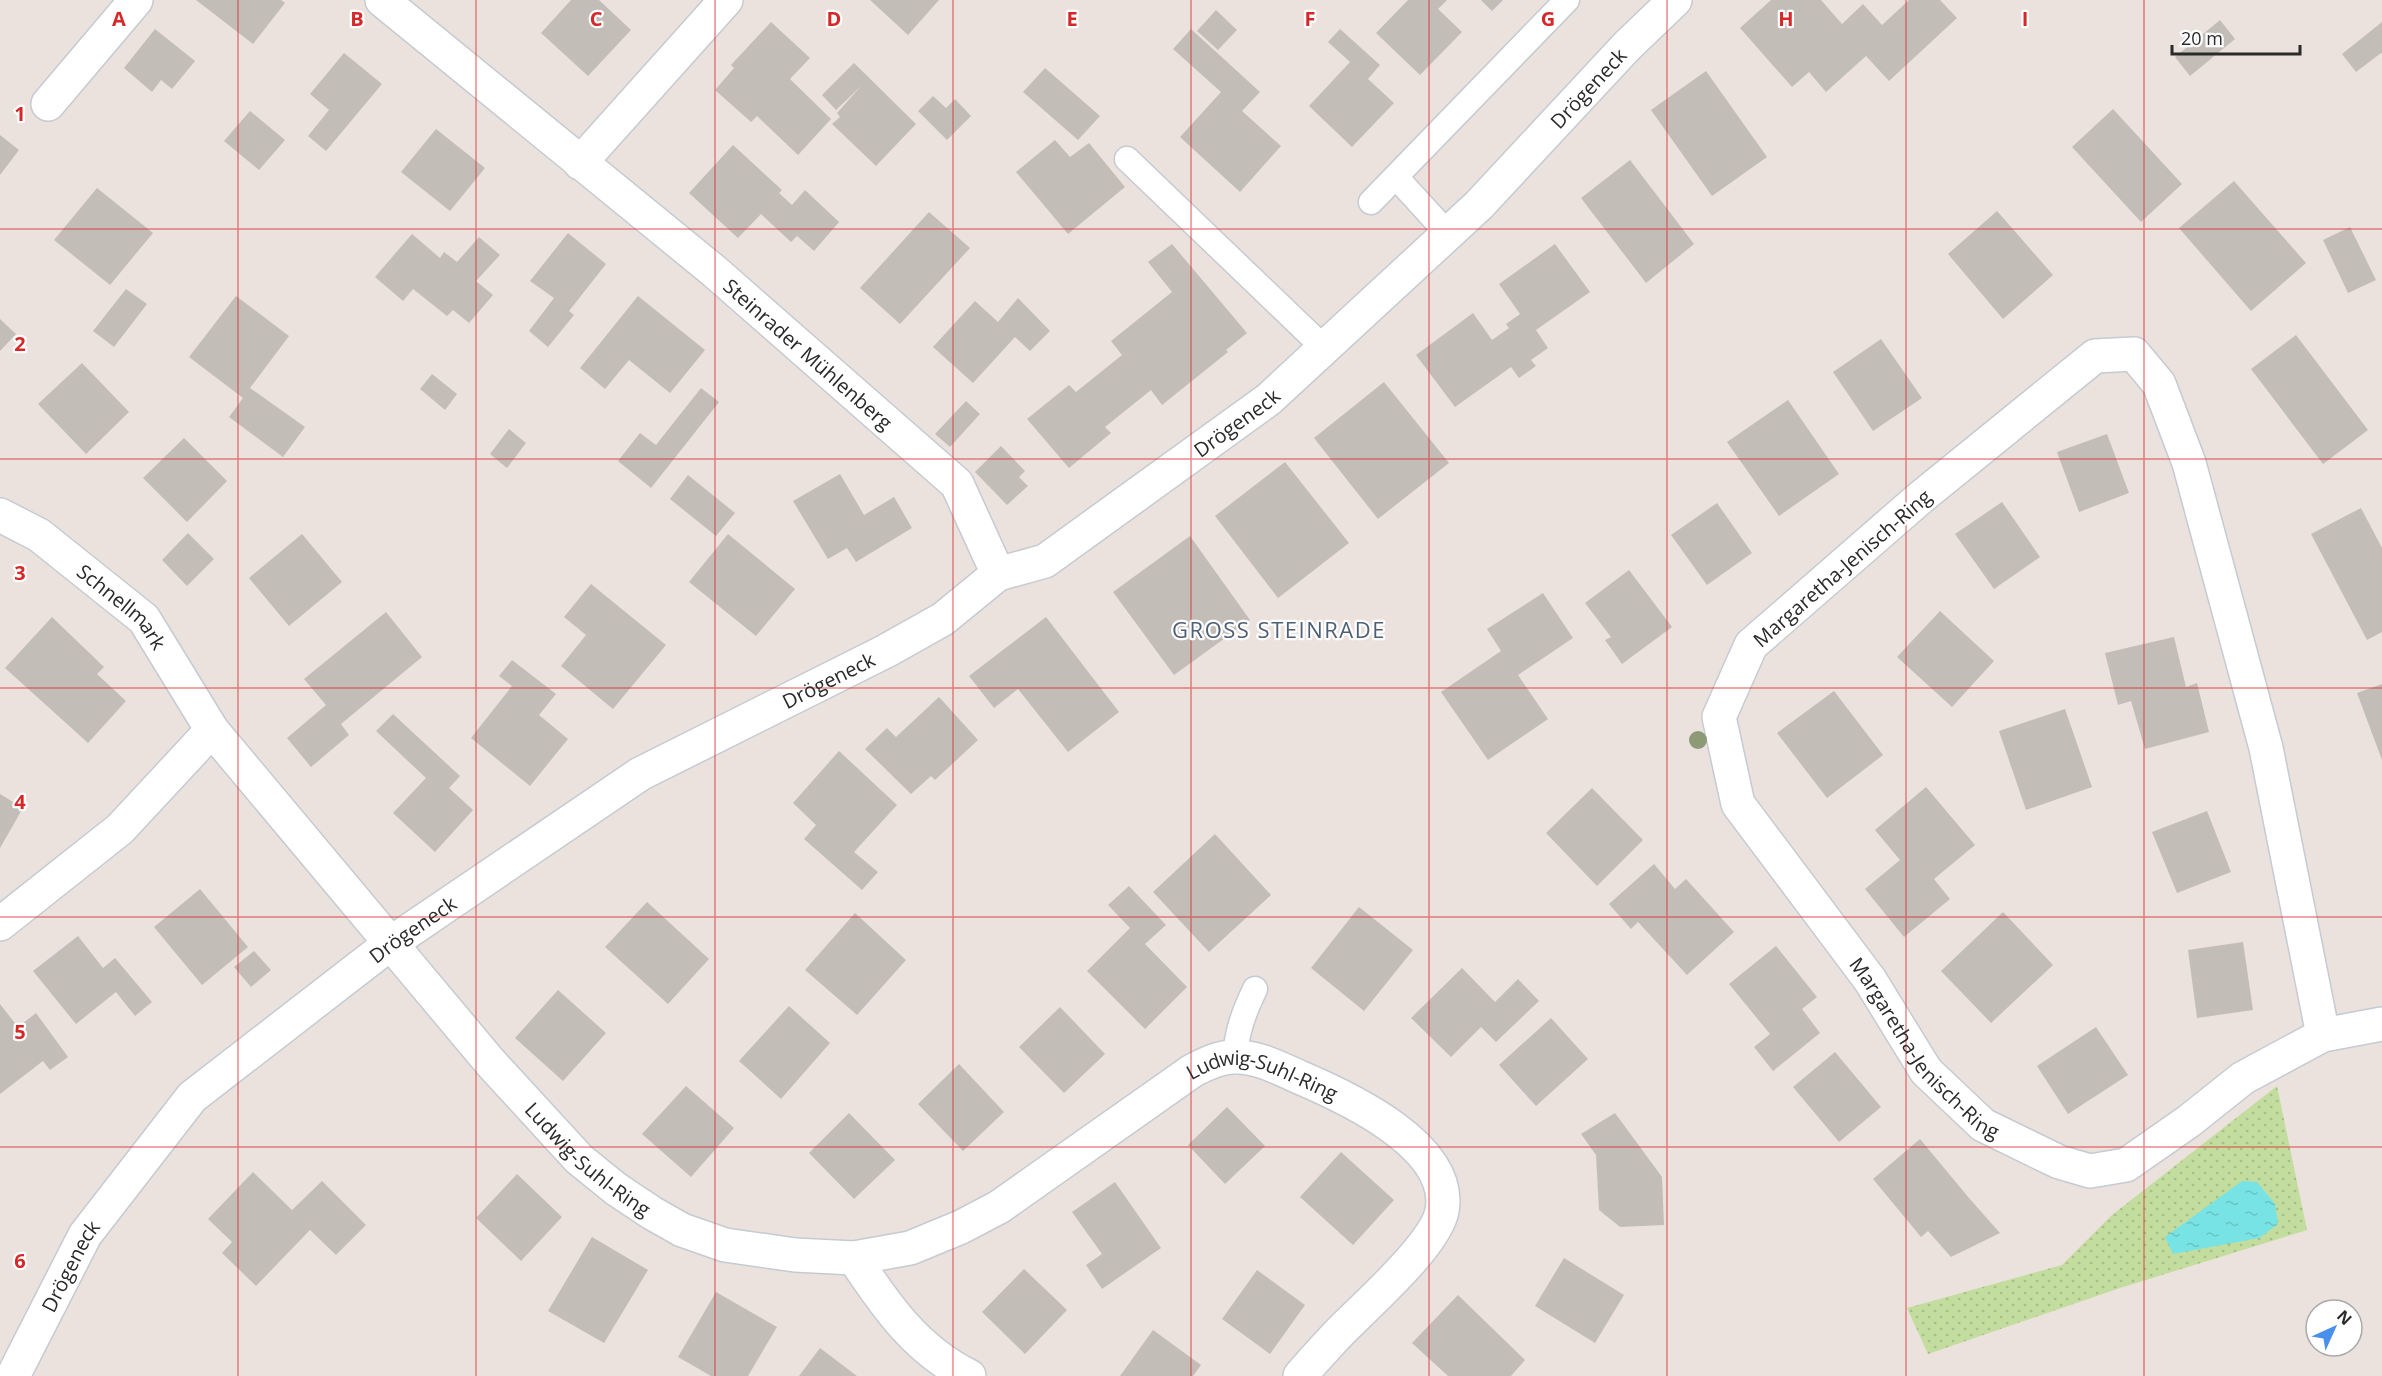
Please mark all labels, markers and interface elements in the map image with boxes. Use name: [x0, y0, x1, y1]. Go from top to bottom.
text: A: [112, 5, 126, 32]
text: B: [350, 5, 364, 32]
text: C: [590, 5, 603, 32]
text: D: [827, 5, 841, 32]
text: E: [1066, 5, 1078, 32]
text: F: [1305, 5, 1315, 32]
text: G: [1541, 5, 1555, 32]
text: H: [1778, 5, 1794, 32]
text: I: [2022, 5, 2028, 32]
scale bar: [2172, 18, 2300, 56]
text: 20 m: [2181, 26, 2223, 50]
street label: Drögeneck: [1544, 42, 1632, 134]
text: 1: [14, 100, 26, 127]
street label: Steinrader Mühlenberg: [718, 272, 899, 435]
text: 2: [14, 330, 26, 357]
street label: Drögeneck: [1188, 382, 1286, 463]
street label: Margaretha-Jenisch-Ring: [1747, 483, 1937, 653]
street label: Schnellmark: [72, 557, 173, 655]
text: 3: [14, 559, 26, 586]
district label: GROSS STEINRADE: [1172, 614, 1386, 644]
street label: Drögeneck: [777, 645, 880, 714]
text: 4: [14, 788, 26, 815]
street label: Drögeneck: [363, 889, 462, 969]
street label: Margaretha-Jenisch-Ring: [1844, 951, 2004, 1145]
text: 5: [14, 1018, 26, 1045]
street label: Ludwig-Suhl-Ring: [1181, 1043, 1343, 1106]
street label: Ludwig-Suhl-Ring: [519, 1096, 656, 1222]
street label: Drögeneck: [35, 1214, 106, 1316]
text: 6: [14, 1247, 26, 1274]
north arrow: [2304, 1298, 2364, 1358]
text: N: [2332, 1305, 2357, 1330]

